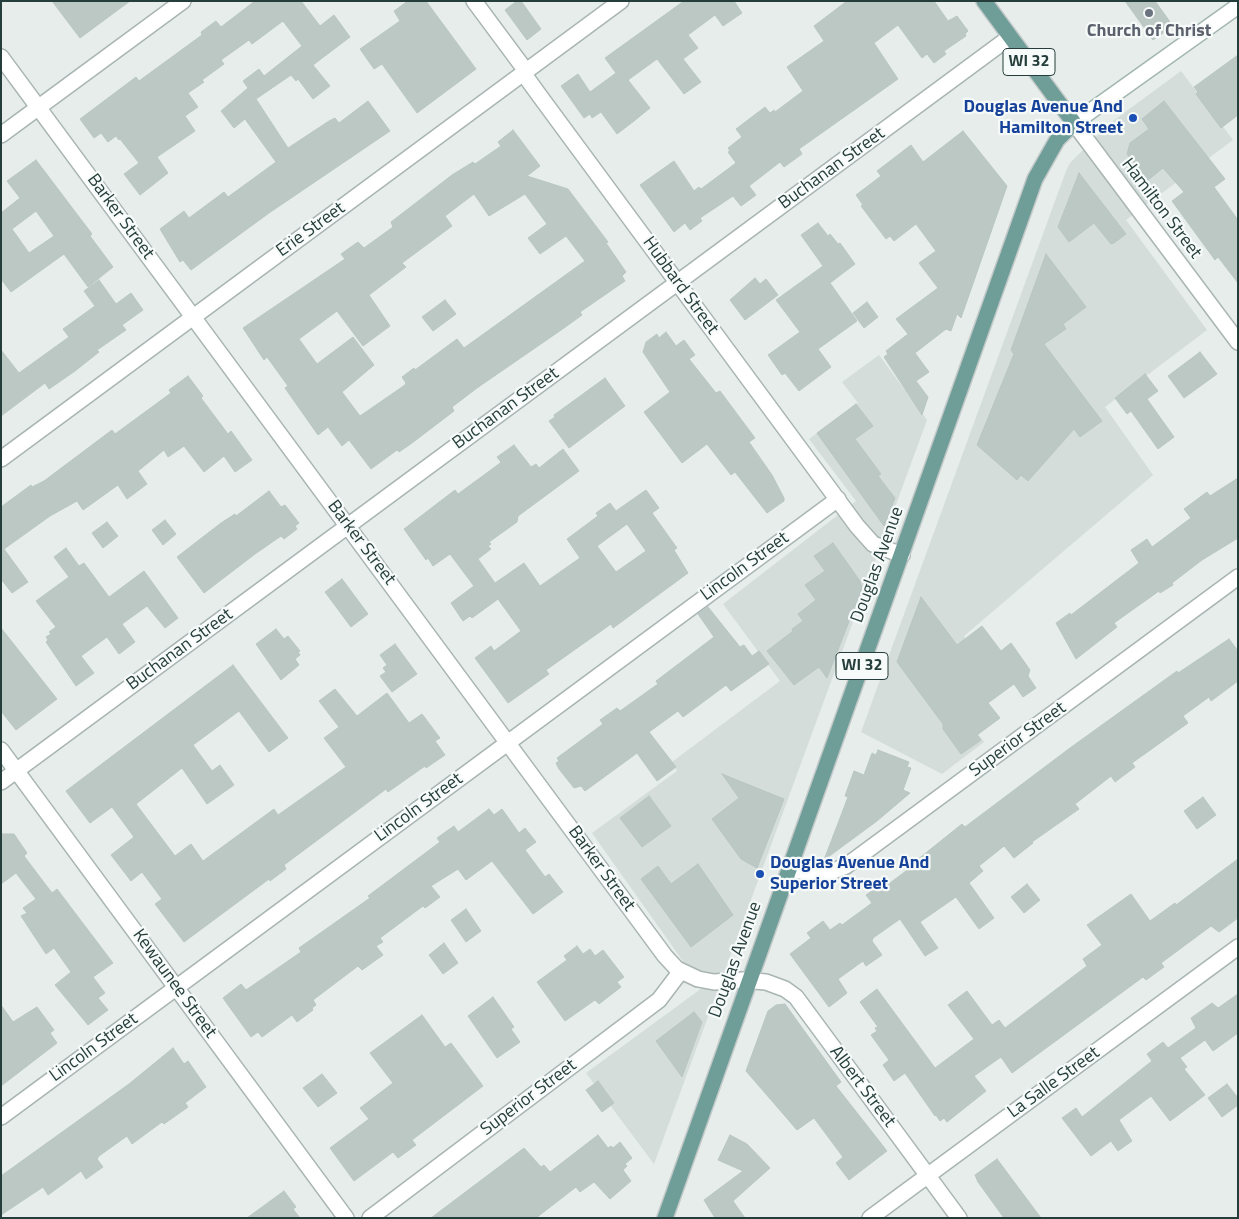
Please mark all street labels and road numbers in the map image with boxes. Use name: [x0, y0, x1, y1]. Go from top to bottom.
road number: WI 32: [1003, 48, 1055, 76]
street label: Buchanan Street: [775, 123, 889, 215]
street label: Hamilton Street: [1116, 155, 1206, 263]
street label: Barker Street: [82, 170, 158, 264]
street label: Erie Street: [272, 198, 350, 262]
street label: Hubbard Street: [637, 233, 723, 339]
street label: Buchanan Street: [449, 363, 563, 455]
street label: Barker Street: [322, 496, 400, 590]
street label: Douglas Avenue: [847, 504, 909, 626]
street label: Lincoln Street: [697, 528, 793, 606]
street label: Buchanan Street: [123, 604, 237, 696]
road number: WI 32: [836, 652, 888, 679]
street label: Superior Street: [965, 698, 1071, 782]
street label: Lincoln Street: [371, 769, 467, 847]
street label: Barker Street: [563, 822, 639, 916]
street label: Douglas Avenue: [705, 899, 767, 1021]
street label: Kewaunee Street: [127, 925, 221, 1043]
street label: Lincoln Street: [46, 1009, 142, 1087]
street label: Albert Street: [824, 1042, 900, 1132]
street label: La Salle Street: [1004, 1042, 1104, 1124]
street label: Superior Street: [477, 1055, 581, 1141]

